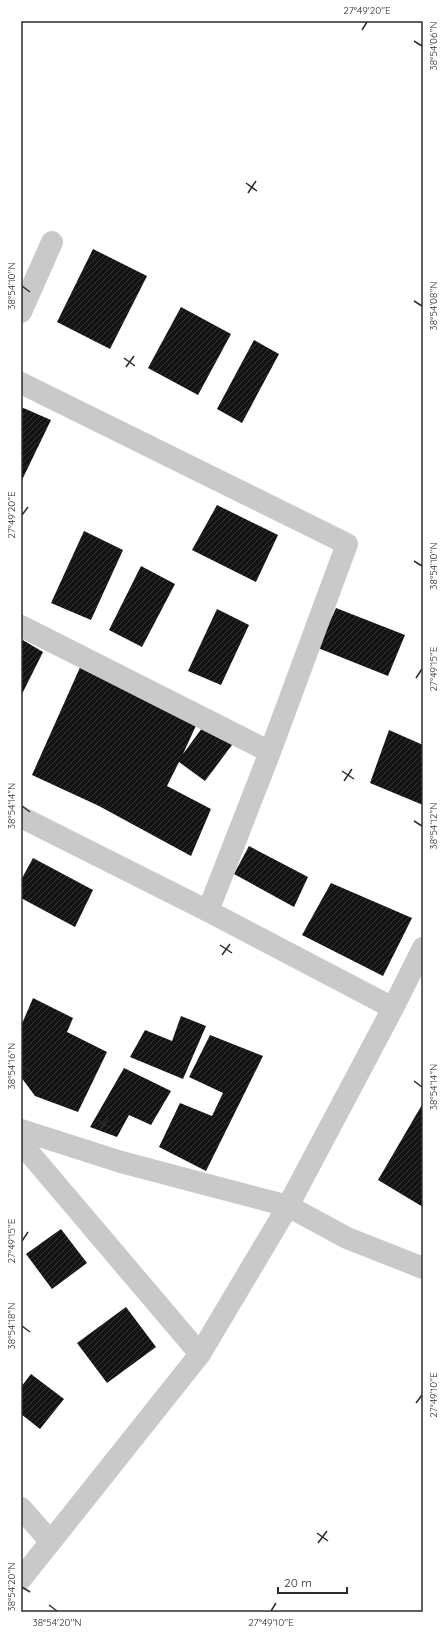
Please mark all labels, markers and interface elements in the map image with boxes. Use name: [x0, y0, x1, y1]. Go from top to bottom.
text: 27°49'20"E: [343, 4, 391, 17]
text: 38°54'06"N: [427, 21, 440, 71]
text: 38°54'10"N: [5, 262, 18, 310]
text: 38°54'08"N: [427, 281, 440, 331]
text: 27°49'20"E: [5, 491, 18, 539]
text: 38°54'10"N: [427, 542, 440, 590]
text: 27°49'15"E: [427, 646, 440, 692]
text: 38°54'14"N: [5, 783, 18, 829]
text: 38°54'12"N: [427, 803, 440, 849]
text: 38°54'16"N: [5, 1043, 18, 1089]
text: 38°54'14"N: [427, 1064, 440, 1110]
text: 27°49'15"E: [5, 1218, 18, 1264]
text: 38°54'18"N: [5, 1303, 18, 1349]
text: 27°49'10"E: [427, 1372, 440, 1418]
text: 38°54'20"N: [5, 1562, 18, 1612]
scale bar: [278, 1569, 347, 1595]
text: 20 m: [284, 1575, 312, 1590]
text: 38°54'20"N: [32, 1616, 82, 1629]
text: 27°49'10"E: [248, 1616, 294, 1629]

